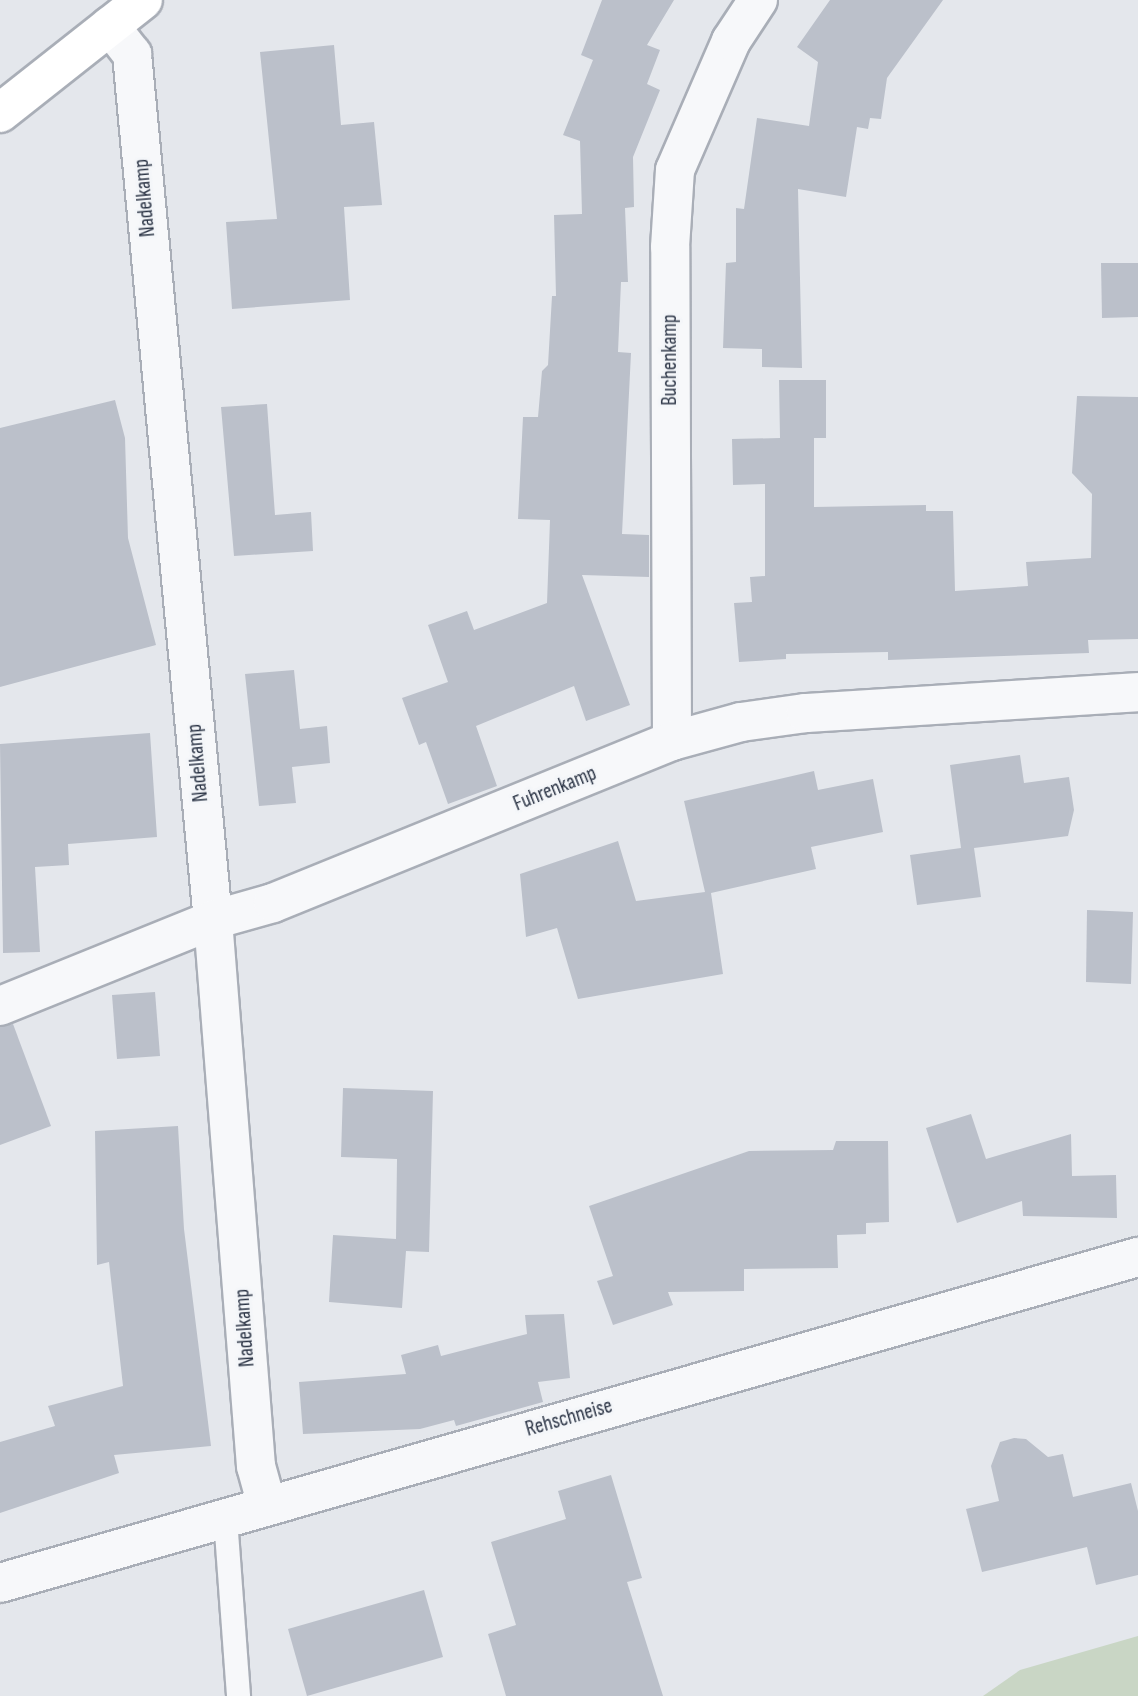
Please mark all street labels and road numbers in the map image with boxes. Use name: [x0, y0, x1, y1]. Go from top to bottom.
street label: Nadelkamp: [129, 158, 161, 238]
street label: Buchenkamp: [657, 314, 683, 406]
street label: Nadelkamp: [182, 723, 214, 803]
street label: Fuhrenkamp: [510, 761, 600, 817]
street label: Nadelkamp: [230, 1288, 260, 1368]
street label: Rehschneise: [523, 1394, 615, 1442]

